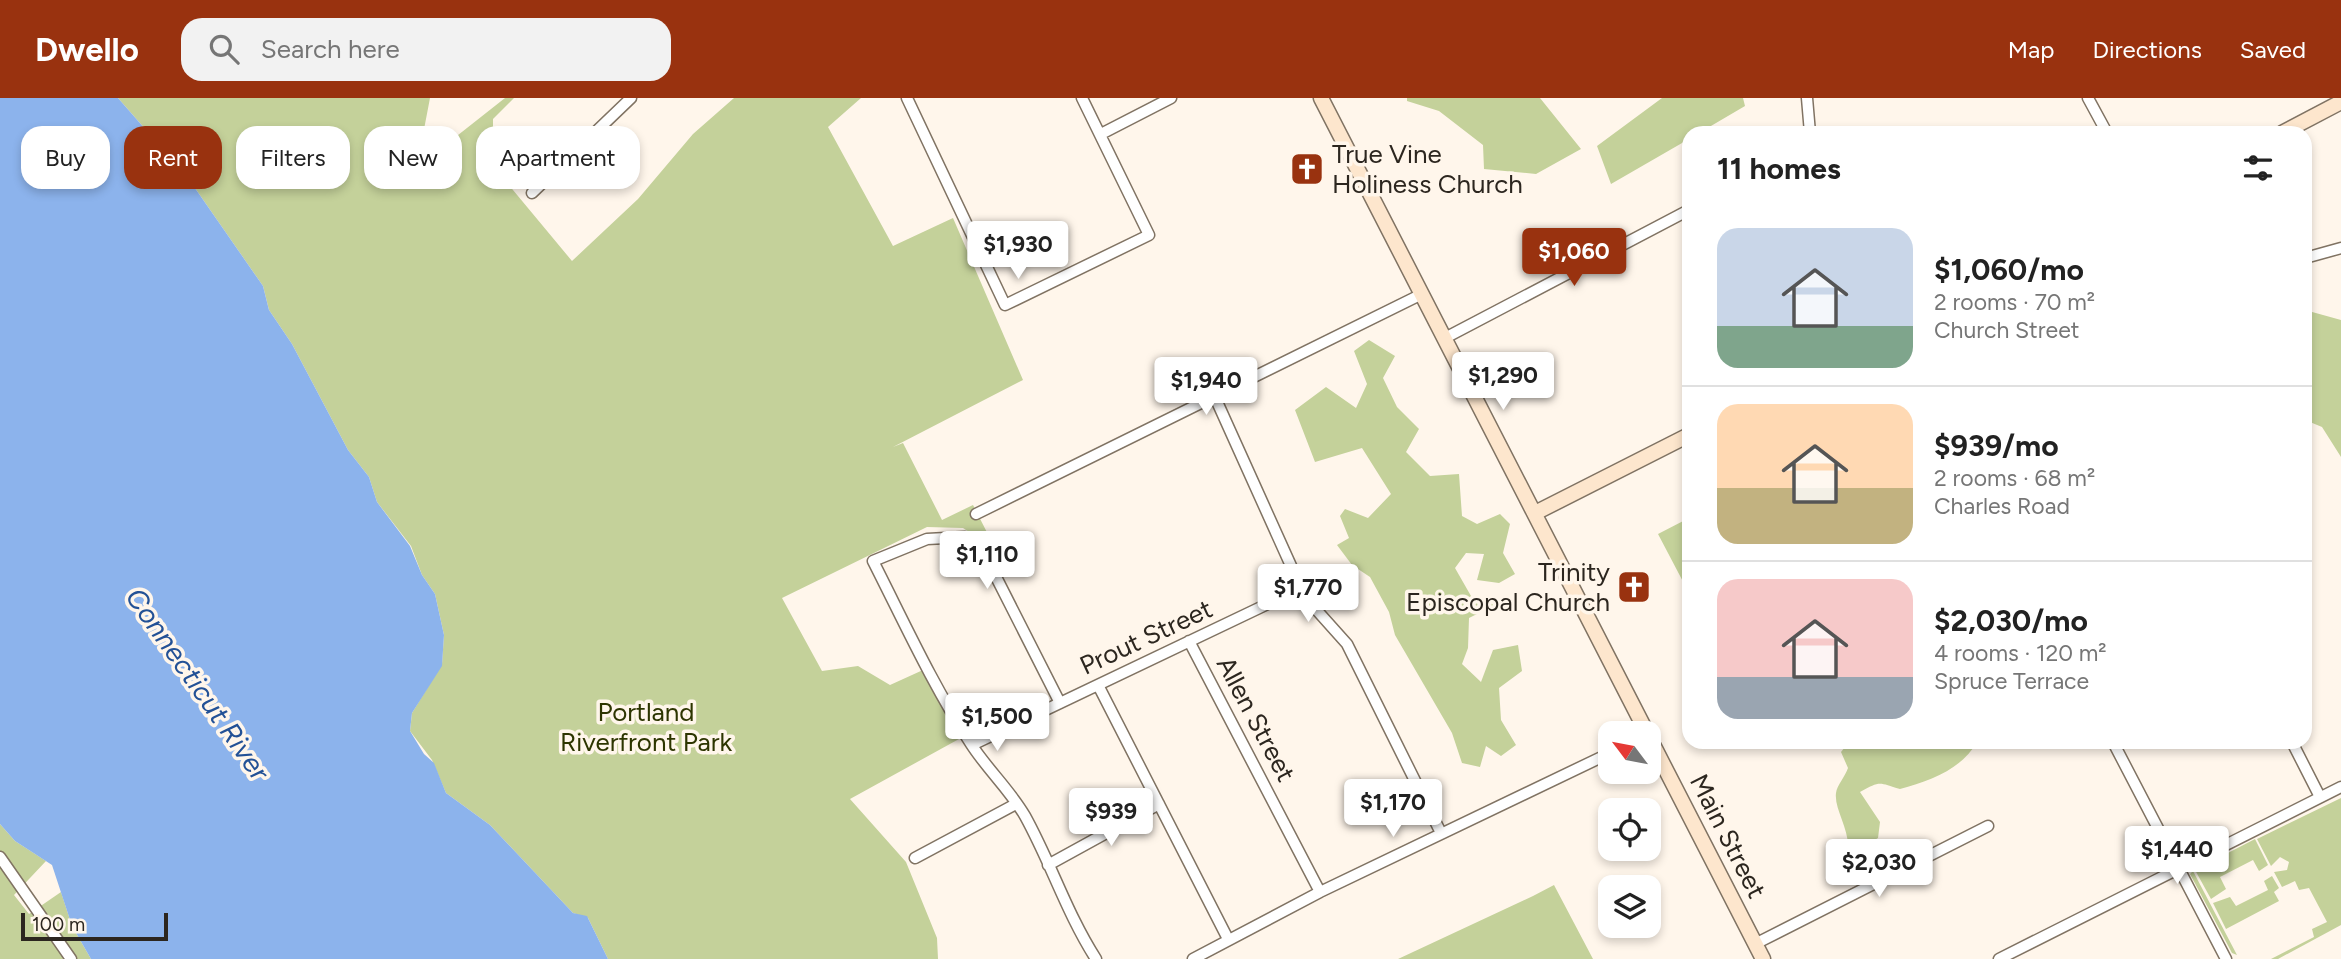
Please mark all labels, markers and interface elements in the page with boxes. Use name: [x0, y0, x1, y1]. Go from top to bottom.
search box: [181, 18, 671, 81]
text: Dwello: [35, 30, 139, 69]
icon: search: [205, 30, 243, 68]
text: Search here: [261, 33, 400, 65]
text: Map: [2008, 35, 2054, 64]
text: Directions: [2092, 35, 2202, 64]
text: Saved: [2240, 35, 2306, 64]
chip: Buy: [21, 126, 110, 189]
chip: Rent: [124, 126, 222, 189]
chip: Filters: [236, 126, 350, 189]
chip: New: [364, 126, 462, 189]
chip: Apartment: [476, 126, 640, 189]
place label: True Vine Holiness Church: [1332, 138, 1523, 200]
icon: filters: [2239, 149, 2277, 187]
church icon: True Vine Holiness Church: [1288, 150, 1326, 188]
text: 11 homes: [1717, 150, 1841, 187]
pin: $1,930: [961, 222, 1075, 281]
pin: $1,060: [1517, 228, 1631, 288]
text: $1,930: [983, 230, 1053, 258]
text: $1,060: [1538, 237, 1610, 265]
text: $1,060/mo: [1934, 251, 2084, 288]
icon: home: [1773, 256, 1857, 340]
text: 2 rooms · 70 m²: [1934, 288, 2095, 316]
text: Church Street: [1934, 316, 2079, 344]
pin: $1,290: [1446, 352, 1560, 412]
pin: $1,940: [1149, 358, 1263, 417]
text: $1,290: [1468, 361, 1538, 389]
text: $1,940: [1170, 366, 1242, 394]
text: $939/mo: [1934, 427, 2059, 464]
icon: home: [1773, 432, 1857, 516]
text: 2 rooms · 68 m²: [1934, 464, 2095, 492]
text: Charles Road: [1934, 492, 2070, 520]
pin: $1,110: [930, 532, 1044, 591]
text: $1,110: [956, 540, 1018, 568]
place label: Trinity Episcopal Church: [1406, 556, 1610, 618]
pin: $1,770: [1251, 564, 1365, 624]
church icon: Trinity Episcopal Church: [1615, 568, 1653, 606]
text: $1,770: [1274, 573, 1342, 601]
water label: Connecticut River: [119, 581, 278, 788]
street label: Prout Street: [1075, 592, 1217, 682]
text: $2,030/mo: [1934, 602, 2088, 639]
icon: home: [1773, 607, 1857, 691]
text: 4 rooms · 120 m²: [1934, 639, 2107, 667]
street label: Allen Street: [1210, 651, 1302, 787]
text: Spruce Terrace: [1934, 667, 2089, 695]
pin: $1,500: [940, 694, 1054, 753]
park label: Portland Riverfront Park: [560, 696, 732, 758]
text: $1,500: [961, 702, 1033, 730]
north arrow: [1598, 721, 1661, 784]
map controls: [1598, 721, 1661, 938]
street label: Main Street: [1683, 769, 1773, 904]
pin: $1,170: [1336, 780, 1450, 839]
pin: $939: [1070, 788, 1152, 848]
text: $1,170: [1360, 788, 1426, 816]
text: $939: [1085, 797, 1137, 825]
button: locate: [1598, 798, 1661, 861]
pin: $1,440: [2120, 826, 2234, 886]
text: $1,440: [2141, 835, 2213, 863]
pin: $2,030: [1822, 840, 1936, 899]
text: $2,030: [1842, 848, 1916, 876]
button: layers: [1598, 875, 1661, 938]
scale bar: [21, 910, 168, 942]
text: 100 m: [32, 913, 85, 936]

